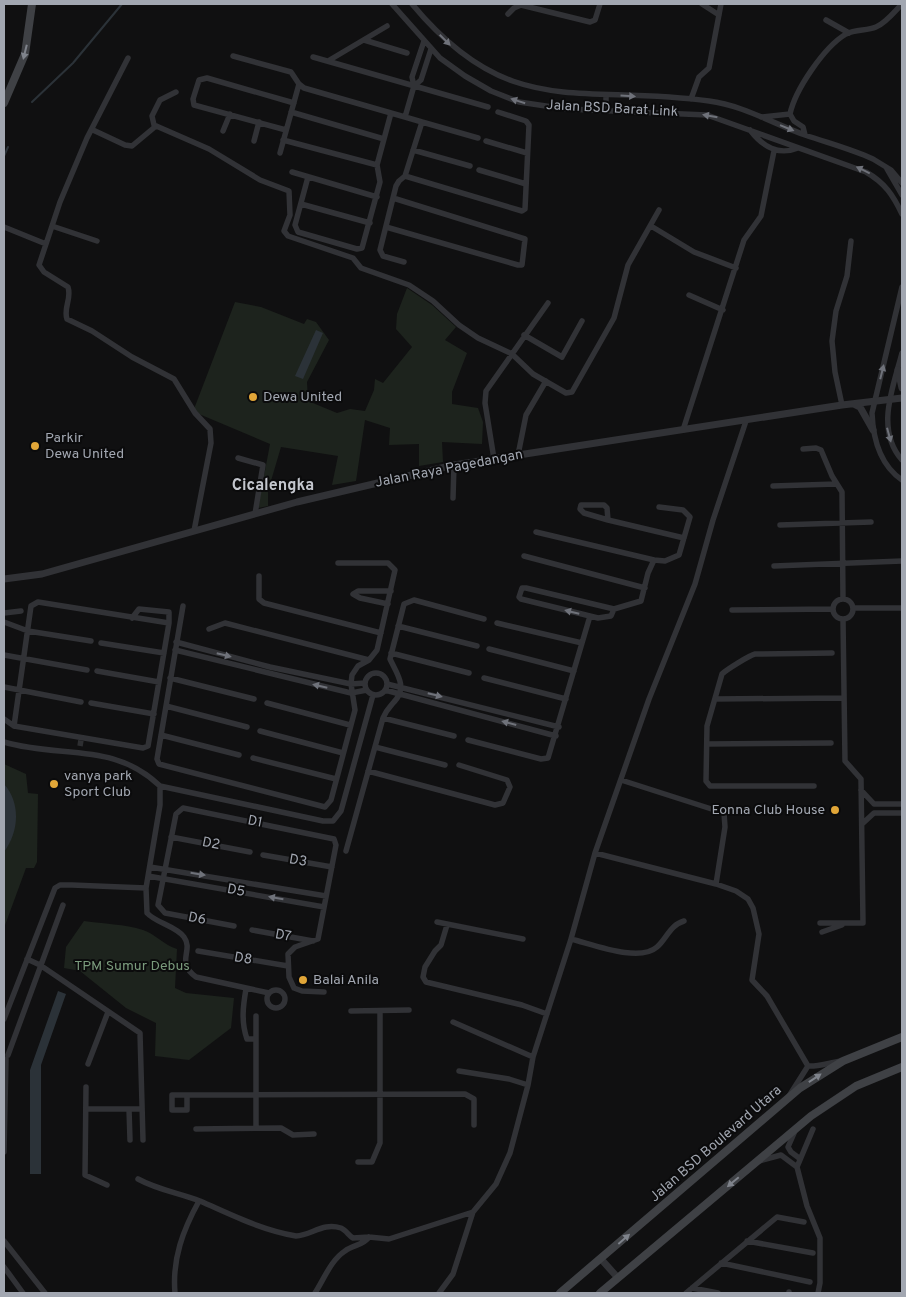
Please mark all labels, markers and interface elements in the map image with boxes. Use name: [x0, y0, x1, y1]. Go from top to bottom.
one-way arrow: [439, 34, 451, 46]
one-way arrow: [21, 44, 29, 59]
one-way arrow: [621, 93, 637, 101]
one-way arrow: [510, 96, 525, 104]
street label: Jalan BSD Barat Link: [546, 97, 678, 121]
one-way arrow: [702, 111, 718, 119]
one-way arrow: [780, 124, 795, 132]
one-way arrow: [856, 166, 870, 174]
one-way arrow: [878, 365, 886, 380]
place label: Dewa United: [263, 389, 342, 406]
marker: Dewa United: [247, 391, 259, 403]
one-way arrow: [886, 427, 894, 442]
place label: Parkir Dewa United: [45, 430, 124, 463]
marker: Parkir Dewa United: [29, 440, 41, 452]
street label: Jalan Raya Pagedangan: [374, 446, 524, 492]
district label: Cicalengka: [232, 476, 314, 496]
one-way arrow: [564, 607, 579, 615]
one-way arrow: [216, 651, 231, 659]
one-way arrow: [311, 681, 327, 689]
one-way arrow: [427, 691, 442, 699]
one-way arrow: [501, 719, 516, 727]
place label: vanya park Sport Club: [64, 768, 133, 801]
marker: vanya park Sport Club: [48, 778, 60, 790]
place label: Eonna Club House: [711, 802, 825, 819]
marker: Eonna Club House: [829, 804, 841, 816]
street label: D1: [246, 812, 264, 832]
street label: D2: [200, 834, 222, 854]
street label: D3: [288, 851, 308, 871]
one-way arrow: [191, 870, 207, 878]
street label: D5: [226, 881, 246, 901]
one-way arrow: [267, 894, 283, 902]
street label: D6: [187, 909, 207, 929]
street label: D7: [274, 926, 292, 946]
street label: D8: [233, 949, 253, 969]
park label: TPM Sumur Debus: [74, 958, 190, 975]
place label: Balai Anila: [313, 972, 379, 989]
marker: Balai Anila: [297, 974, 309, 986]
one-way arrow: [808, 1073, 822, 1083]
street label: Jalan BSD Boulevard Utara: [647, 1082, 785, 1206]
one-way arrow: [726, 1176, 739, 1187]
one-way arrow: [618, 1234, 631, 1245]

